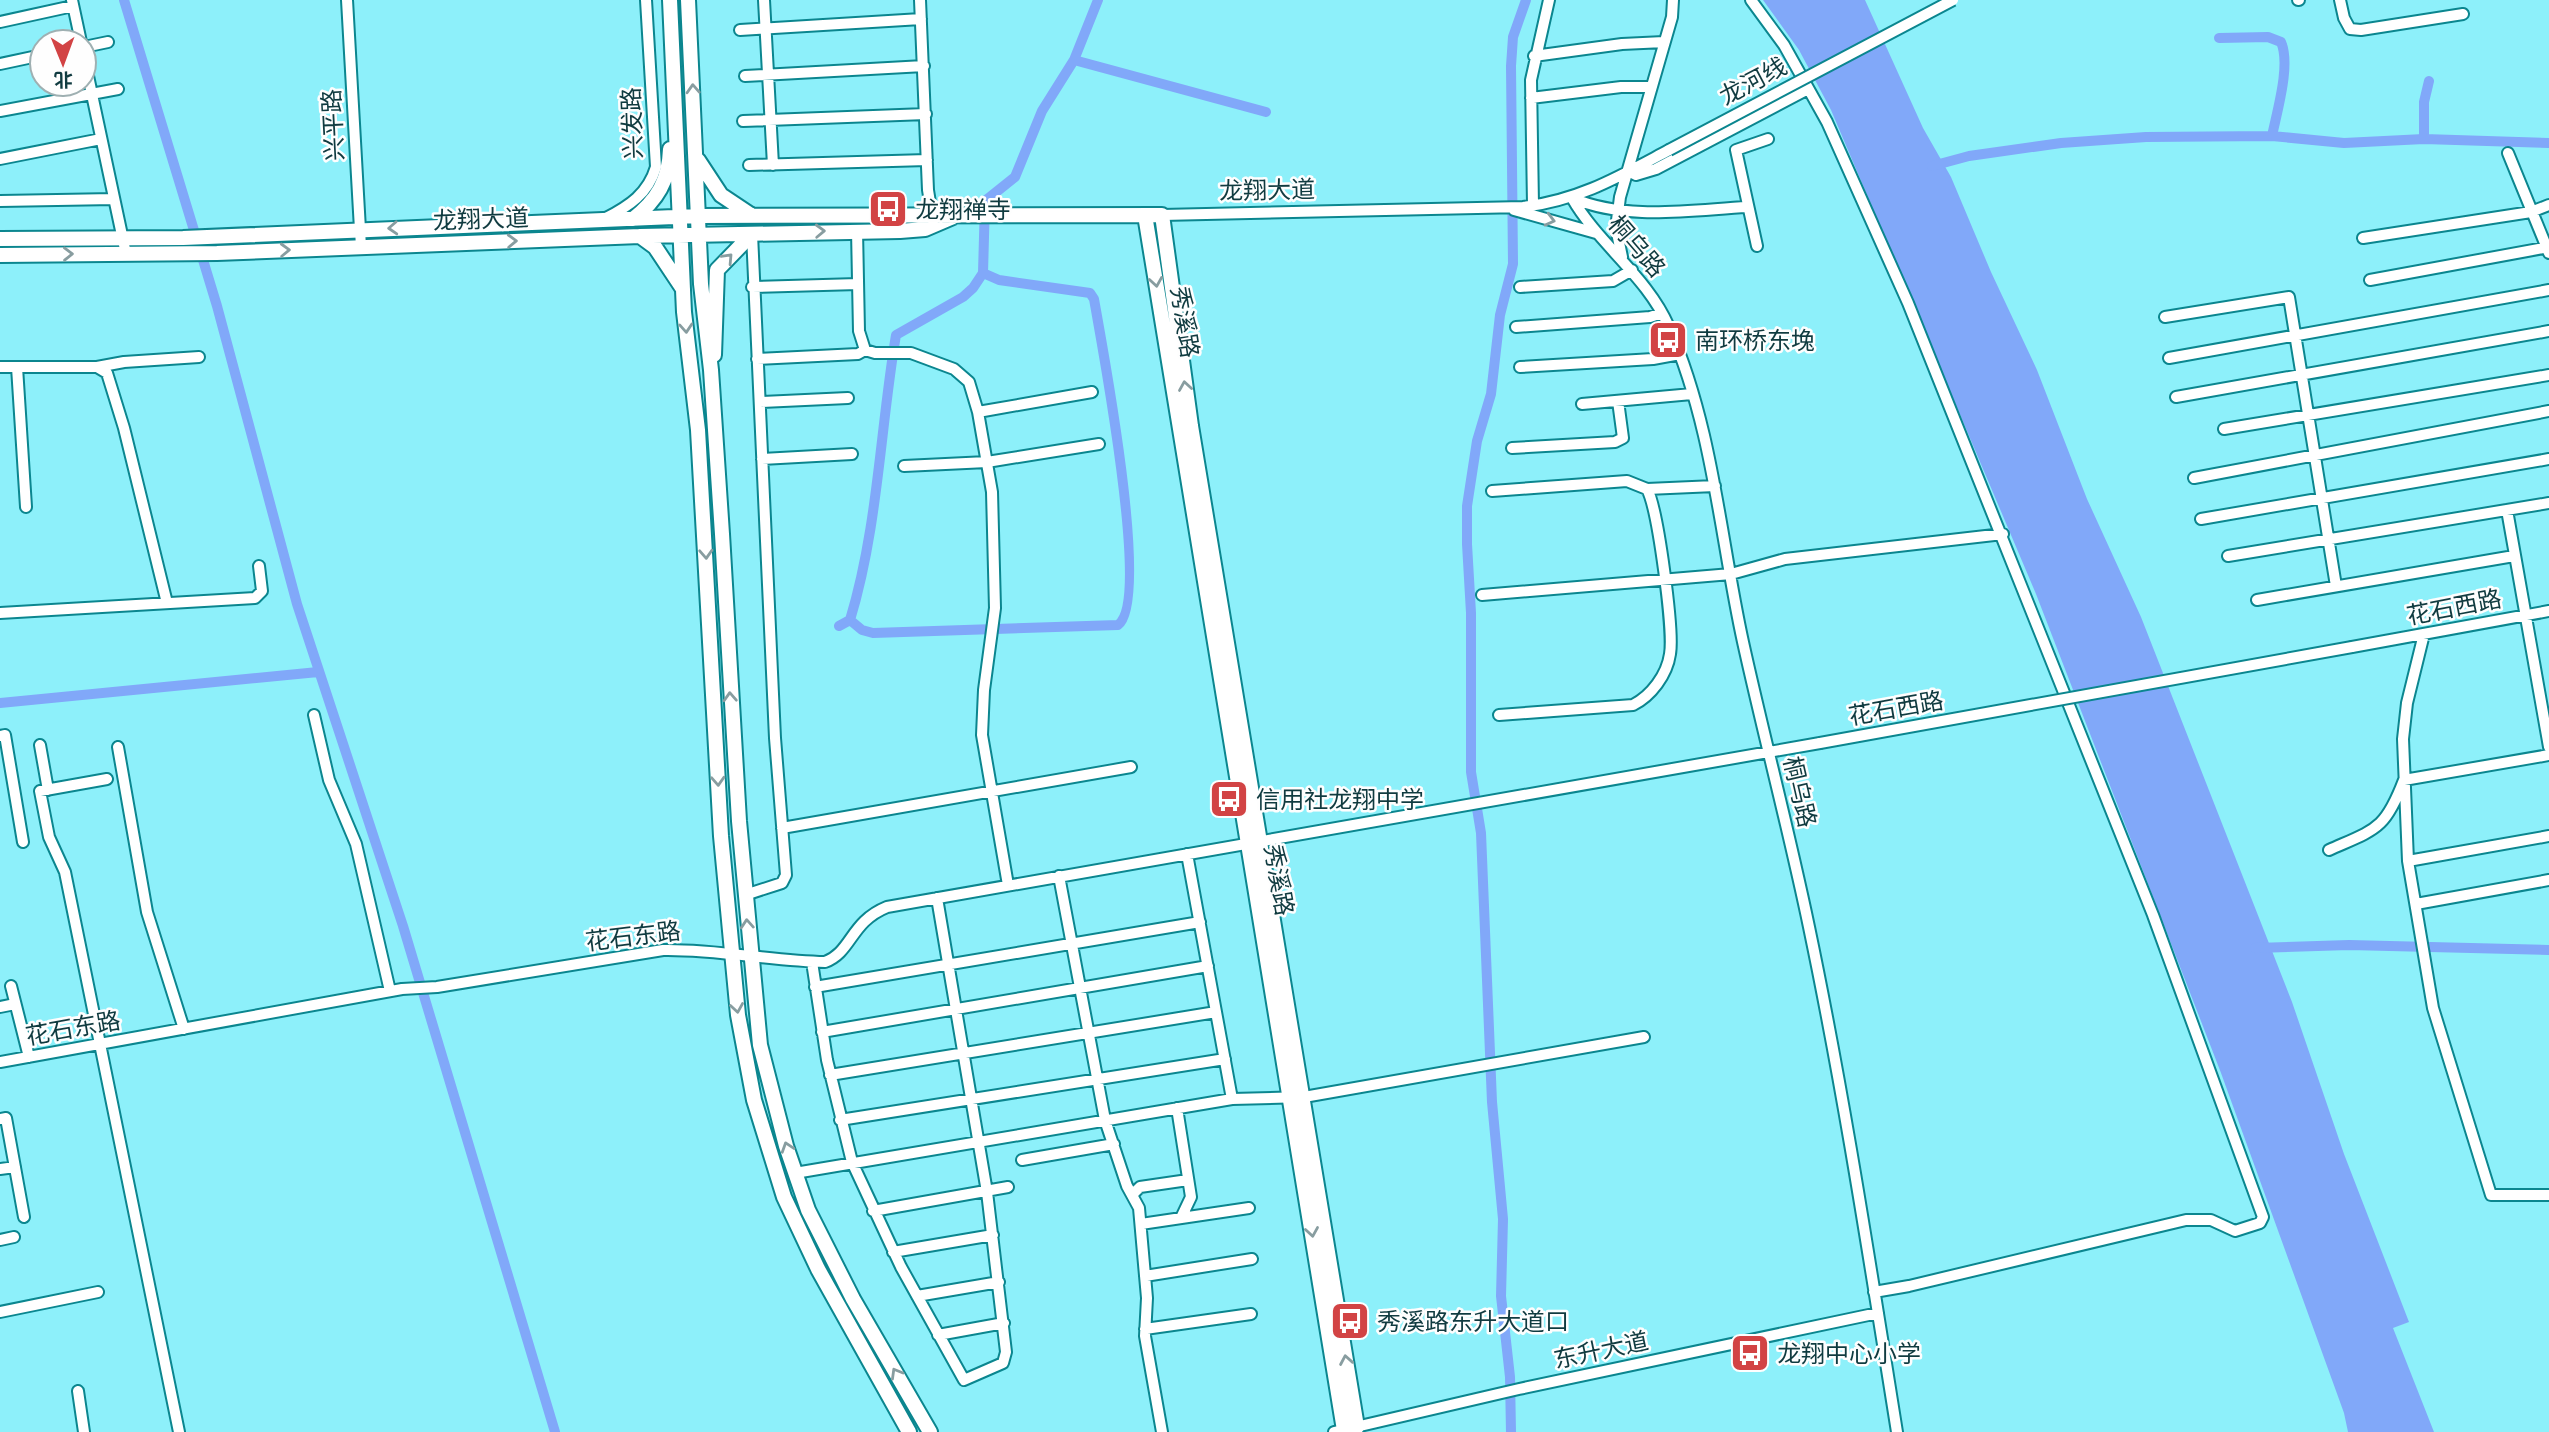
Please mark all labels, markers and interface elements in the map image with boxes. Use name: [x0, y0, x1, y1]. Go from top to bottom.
north arrow: [28, 28, 98, 98]
street label: 龙河线: [1714, 51, 1792, 111]
text: 北: [54, 68, 73, 91]
one-way arrow: [685, 83, 700, 94]
street label: 兴发路: [616, 87, 648, 159]
street label: 兴平路: [317, 88, 349, 162]
street label: 龙翔大道: [1219, 175, 1315, 205]
bus stop icon: 龙翔禅寺: [867, 188, 909, 230]
place label: 龙翔禅寺: [915, 195, 1011, 224]
street label: 龙翔大道: [433, 203, 529, 235]
street label: 桐乌路: [1602, 209, 1672, 283]
one-way arrow: [1544, 211, 1556, 226]
one-way arrow: [387, 221, 398, 236]
one-way arrow: [815, 224, 826, 239]
one-way arrow: [507, 233, 518, 248]
one-way arrow: [280, 242, 291, 258]
one-way arrow: [63, 247, 74, 262]
one-way arrow: [720, 253, 732, 266]
one-way arrow: [1148, 276, 1163, 288]
street label: 秀溪路: [1165, 284, 1205, 360]
bus stop icon: 南环桥东堍: [1647, 319, 1689, 361]
one-way arrow: [678, 323, 693, 334]
place label: 南环桥东堍: [1695, 326, 1815, 355]
one-way arrow: [1178, 380, 1193, 392]
one-way arrow: [698, 549, 713, 560]
street label: 花石西路: [2404, 584, 2504, 630]
street label: 花石西路: [1846, 685, 1946, 731]
one-way arrow: [723, 691, 738, 702]
street label: 桐乌路: [1778, 754, 1822, 830]
one-way arrow: [711, 776, 726, 787]
bus stop icon: 信用社龙翔中学: [1208, 778, 1250, 820]
place label: 信用社龙翔中学: [1256, 785, 1424, 814]
street label: 秀溪路: [1258, 842, 1300, 918]
street label: 花石东路: [584, 916, 682, 956]
one-way arrow: [740, 918, 755, 929]
one-way arrow: [729, 1002, 744, 1014]
street label: 花石东路: [23, 1005, 123, 1051]
one-way arrow: [780, 1141, 795, 1153]
one-way arrow: [1304, 1226, 1319, 1238]
bus stop icon: 秀溪路东升大道口: [1329, 1300, 1371, 1342]
place label: 秀溪路东升大道口: [1377, 1307, 1569, 1336]
street label: 东升大道: [1551, 1326, 1651, 1374]
bus stop icon: 龙翔中心小学: [1729, 1332, 1771, 1374]
place label: 龙翔中心小学: [1777, 1339, 1921, 1368]
one-way arrow: [1339, 1354, 1354, 1366]
one-way arrow: [891, 1368, 904, 1380]

